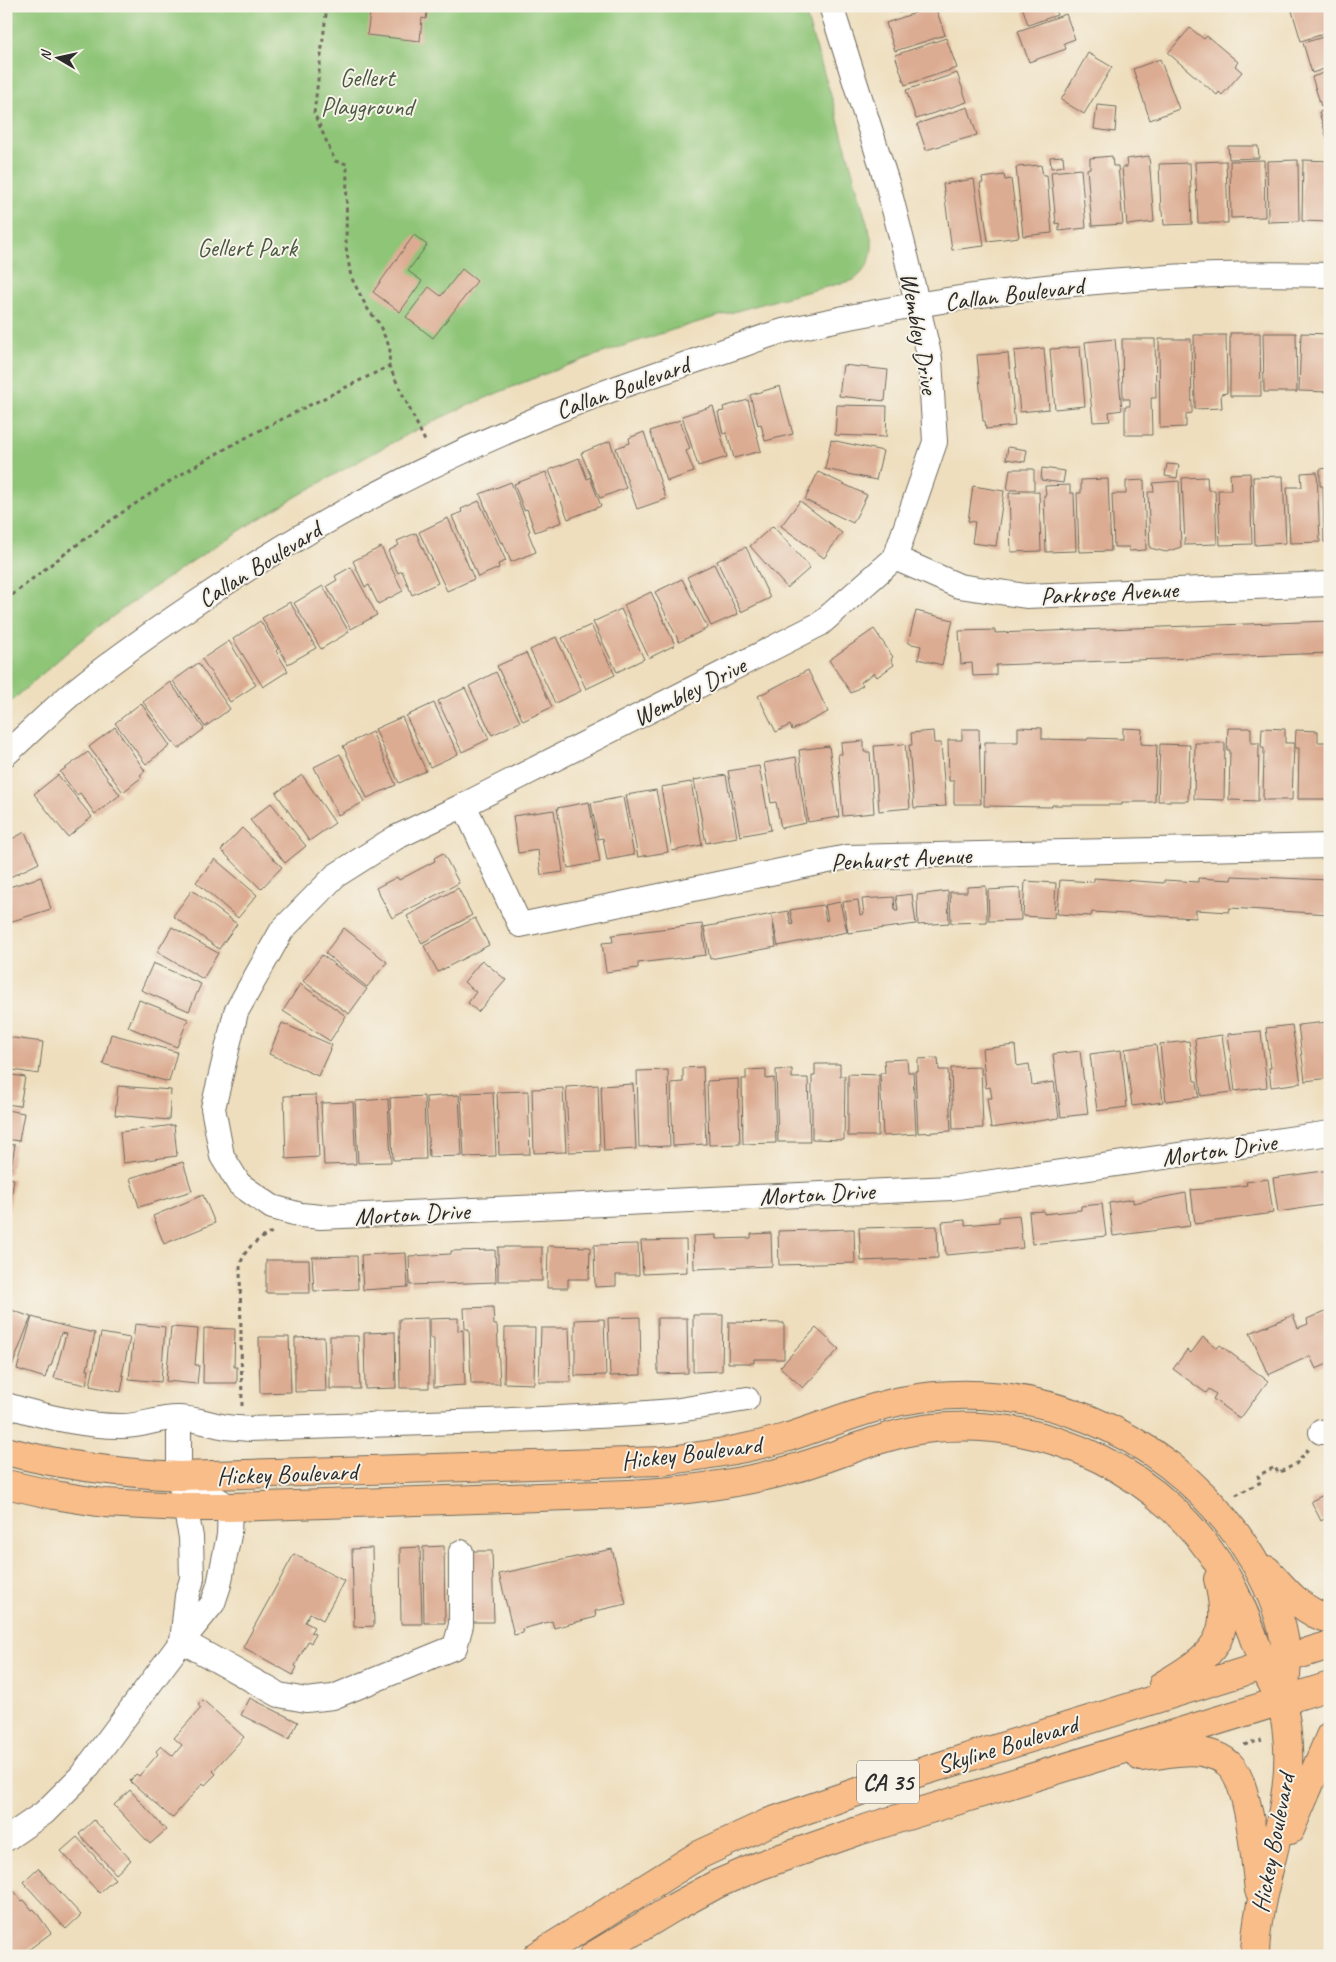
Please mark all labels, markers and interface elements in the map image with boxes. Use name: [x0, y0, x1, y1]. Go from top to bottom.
north arrow: [32, 32, 82, 82]
text: N: [37, 48, 55, 62]
park label: Gellert Playground: [321, 62, 416, 123]
park label: Gellert Park: [197, 232, 299, 264]
street label: Callan Boulevard: [943, 269, 1089, 318]
street label: Wembley Drive: [893, 270, 946, 398]
street label: Callan Boulevard: [551, 348, 697, 427]
street label: Callan Boulevard: [192, 512, 331, 615]
street label: Parkrose Avenue: [1039, 573, 1181, 613]
street label: Wembley Drive: [628, 649, 753, 734]
street label: Penhurst Avenue: [830, 839, 974, 879]
street label: Morton Drive: [1160, 1126, 1280, 1174]
street label: Morton Drive: [759, 1175, 877, 1213]
street label: Morton Drive: [354, 1195, 472, 1233]
street label: Hickey Boulevard: [619, 1428, 767, 1477]
street label: Hickey Boulevard: [216, 1455, 362, 1492]
street label: Skyline Boulevard: [933, 1707, 1085, 1781]
road number: CA 35: [857, 1760, 919, 1804]
street label: Hickey Boulevard: [1244, 1767, 1303, 1915]

